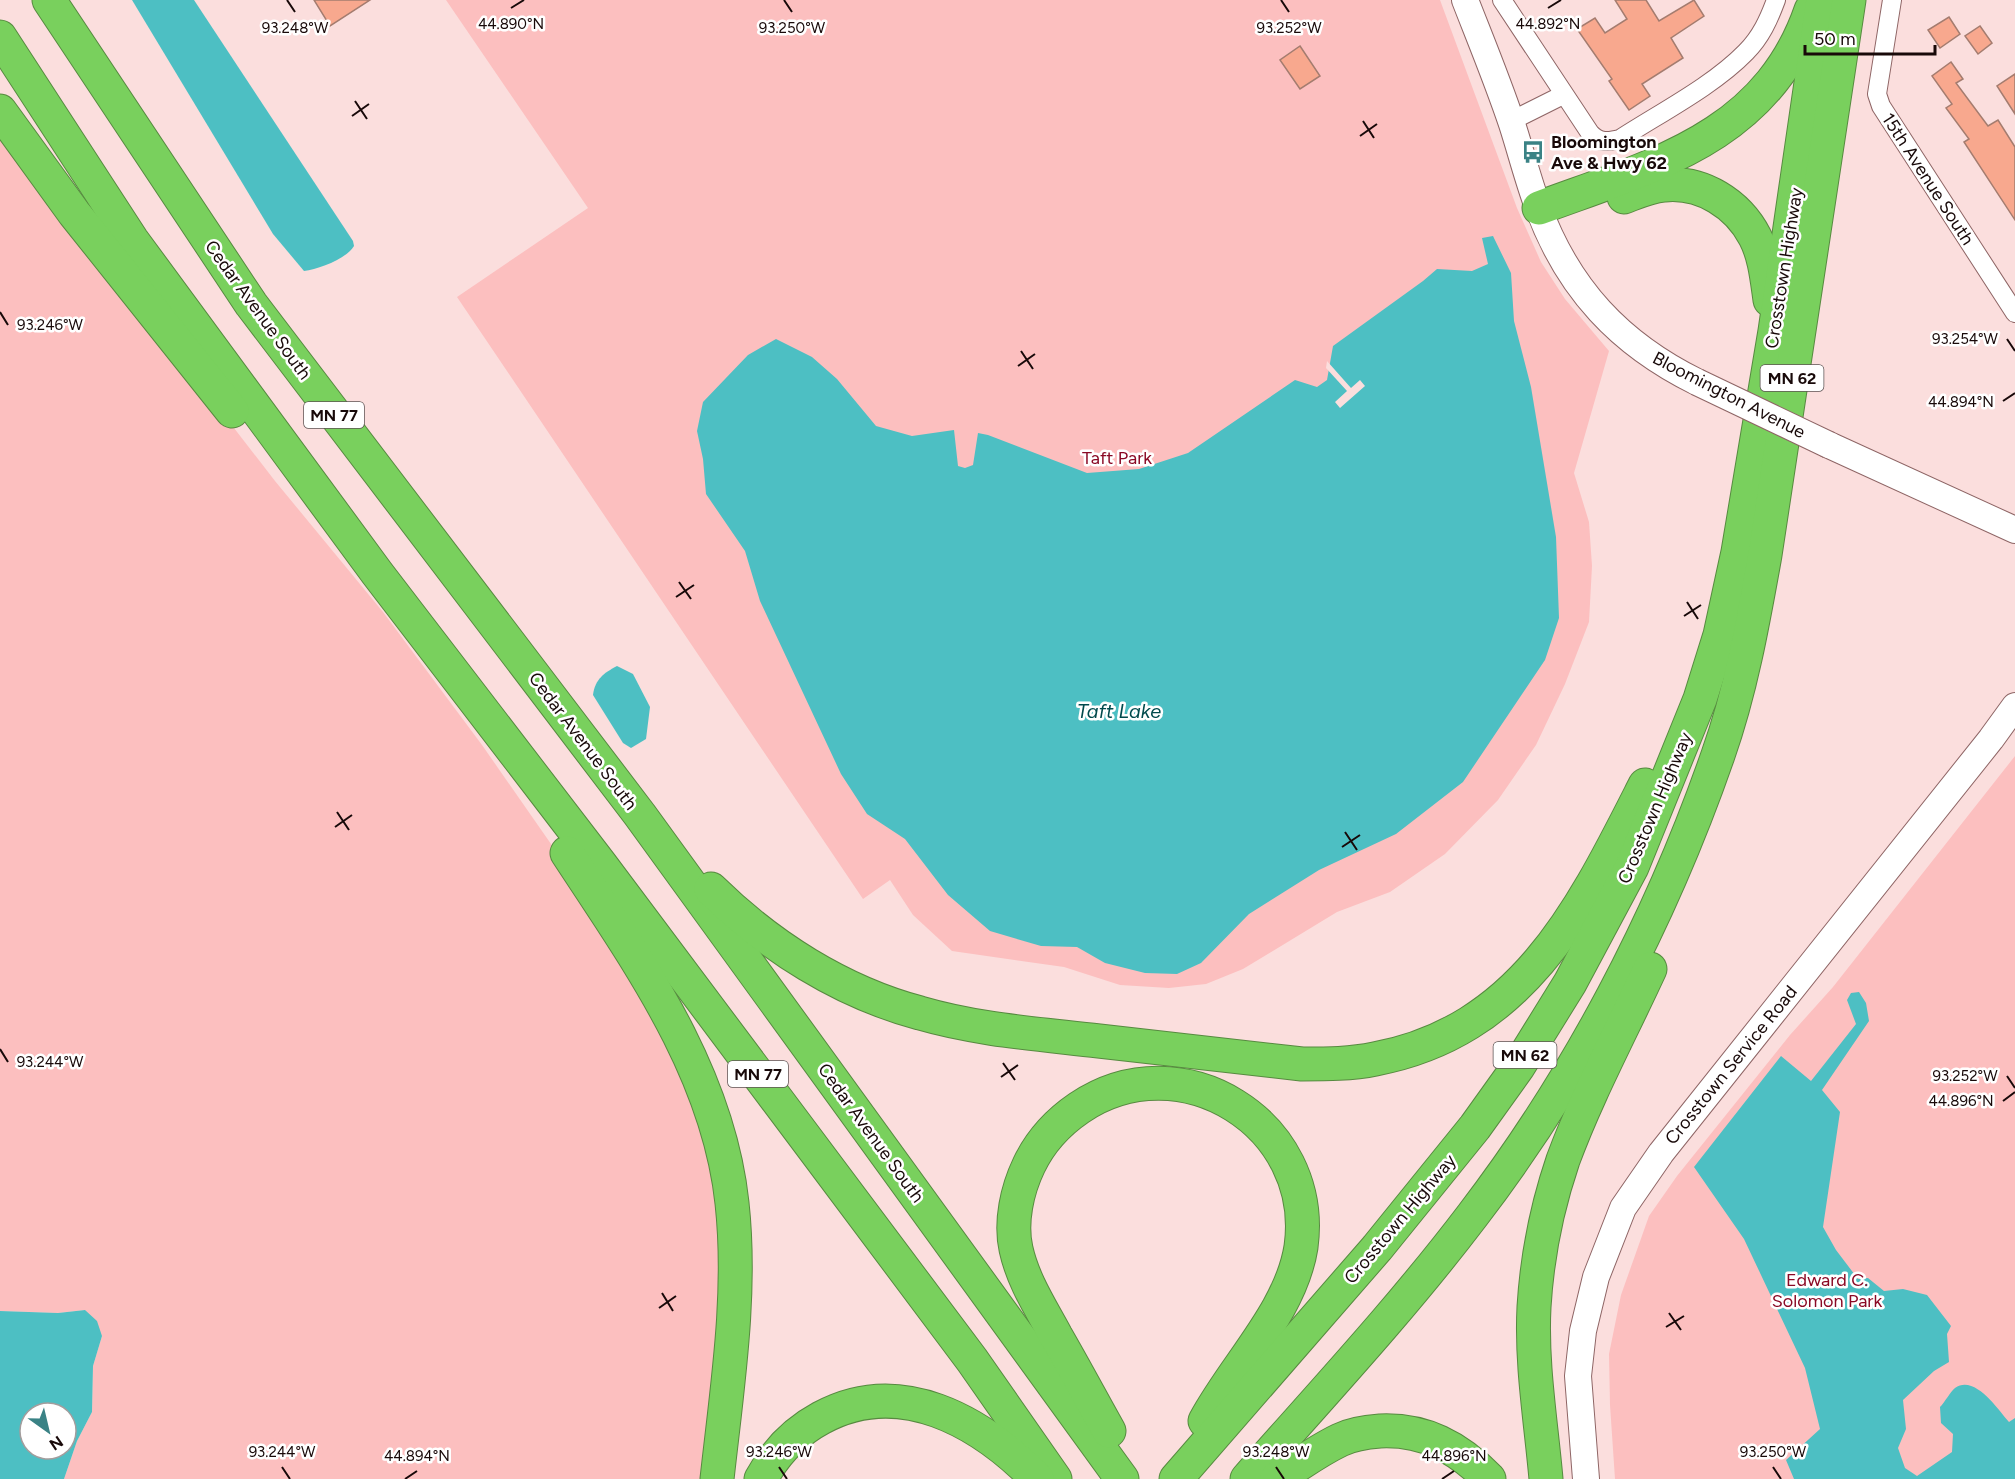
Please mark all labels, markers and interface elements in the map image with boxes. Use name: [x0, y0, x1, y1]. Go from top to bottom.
text: 44.890°N: [478, 15, 544, 33]
text: 44.892°N: [1516, 15, 1580, 33]
scale bar: [1805, 18, 1936, 56]
text: 93.248°W: [262, 19, 329, 37]
text: 93.250°W: [759, 19, 826, 37]
text: 93.252°W: [1256, 19, 1322, 37]
text: 50 m: [1814, 28, 1856, 50]
street label: 15th Avenue South: [1877, 109, 1979, 249]
place label: Bloomington Ave & Hwy 62: [1551, 131, 1667, 174]
bus stop icon: Bloomington Ave & Hwy 62: [1520, 139, 1546, 165]
street label: Crosstown Highway: [1760, 186, 1808, 350]
street label: Cedar Avenue South: [200, 236, 316, 384]
text: 93.246°W: [17, 316, 84, 334]
text: 93.254°W: [1932, 330, 1999, 348]
street label: Bloomington Avenue: [1649, 347, 1809, 443]
road number: MN 62: [1760, 365, 1824, 391]
text: 44.894°N: [1928, 393, 1994, 411]
road number: MN 77: [304, 402, 364, 428]
park label: Taft Park: [1082, 447, 1152, 469]
street label: Cedar Avenue South: [524, 668, 642, 814]
water label: Taft Lake: [1077, 699, 1161, 723]
street label: Crosstown Highway: [1613, 728, 1697, 887]
street label: Crosstown Service Road: [1660, 981, 1802, 1149]
road number: MN 62: [1494, 1042, 1556, 1068]
text: 93.244°W: [17, 1053, 84, 1071]
street label: Cedar Avenue South: [813, 1059, 929, 1207]
road number: MN 77: [728, 1061, 788, 1087]
text: 93.252°W: [1932, 1067, 1998, 1085]
text: 44.896°N: [1928, 1092, 1994, 1110]
street label: Crosstown Highway: [1339, 1149, 1461, 1288]
park label: Edward C. Solomon Park: [1772, 1269, 1882, 1312]
north arrow: [18, 1401, 78, 1461]
text: N: [46, 1432, 67, 1454]
text: 93.244°W: [249, 1443, 316, 1461]
text: 93.246°W: [746, 1443, 813, 1461]
text: 93.248°W: [1243, 1443, 1310, 1461]
text: 93.250°W: [1740, 1443, 1807, 1461]
text: 44.894°N: [384, 1447, 450, 1465]
text: 44.896°N: [1421, 1447, 1487, 1465]

